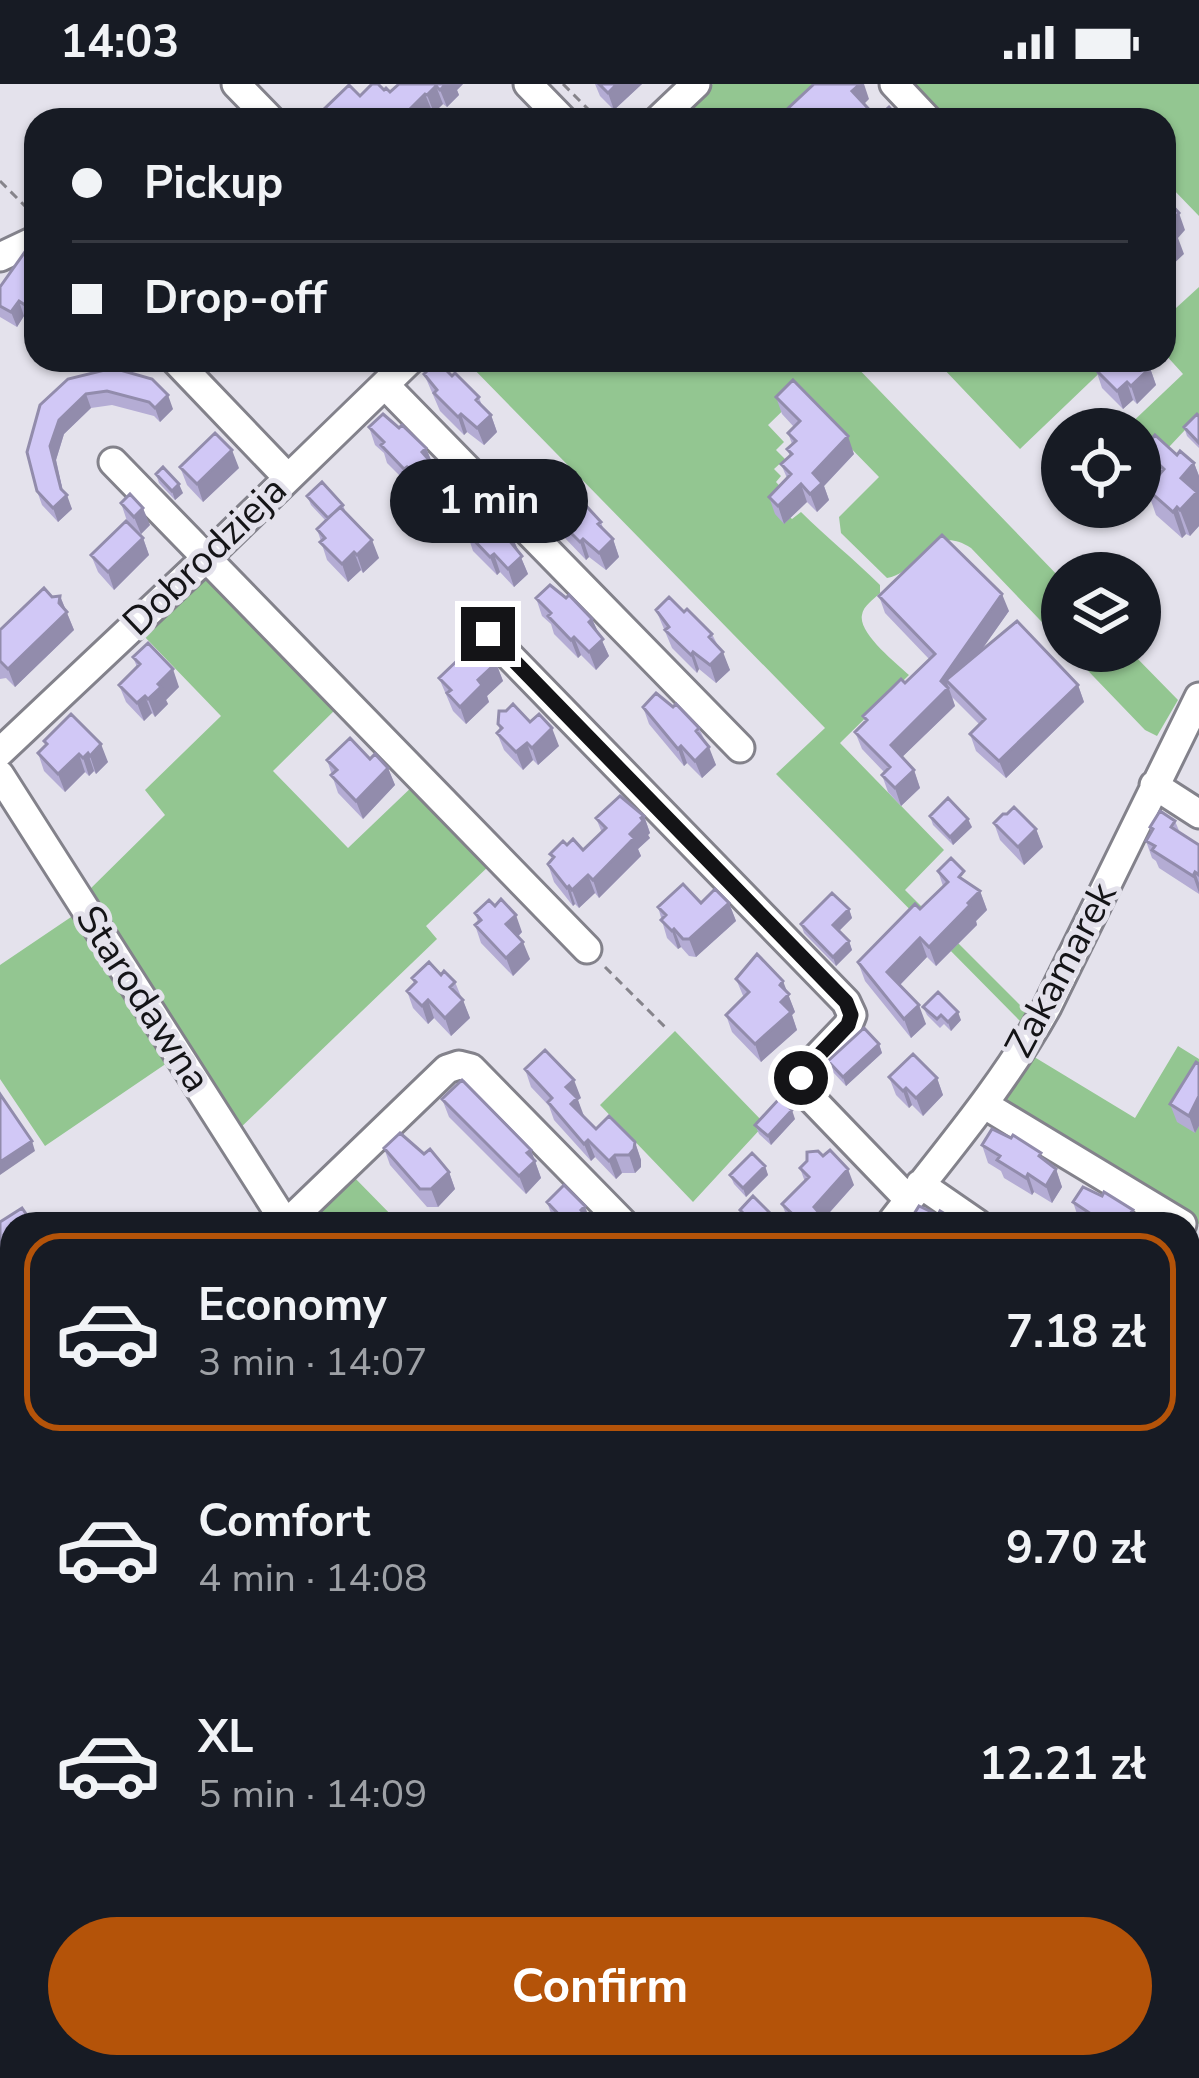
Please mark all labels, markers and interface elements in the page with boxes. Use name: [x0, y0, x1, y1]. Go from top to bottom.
text: 14:03: [60, 12, 179, 73]
text: Pickup: [144, 153, 283, 214]
text: Drop-off: [144, 268, 327, 329]
map controls: [1041, 408, 1161, 672]
button: locate: [1041, 408, 1161, 528]
callout: 1 min: [389, 460, 587, 544]
street label: Dobrodzieja: [111, 464, 299, 648]
text: 1 min: [439, 474, 539, 527]
button: layers: [1041, 552, 1161, 672]
route end: [461, 607, 515, 661]
street label: Zakamarek: [993, 873, 1130, 1067]
street label: Starodawna: [63, 895, 223, 1103]
route start: [774, 1051, 828, 1105]
text: Economy: [198, 1275, 387, 1336]
icon: car: [54, 1278, 162, 1386]
text: 7.18 zł: [1006, 1302, 1146, 1363]
text: 3 min · 14:07: [198, 1336, 427, 1389]
text: Comfort: [198, 1491, 370, 1552]
icon: car: [54, 1494, 162, 1602]
text: 9.70 zł: [1006, 1518, 1146, 1579]
text: 4 min · 14:08: [198, 1552, 427, 1605]
text: XL: [198, 1707, 254, 1768]
icon: car: [54, 1710, 162, 1818]
text: 12.21 zł: [979, 1734, 1146, 1795]
text: 5 min · 14:09: [198, 1768, 427, 1821]
button: Confirm: [48, 1917, 1152, 2055]

